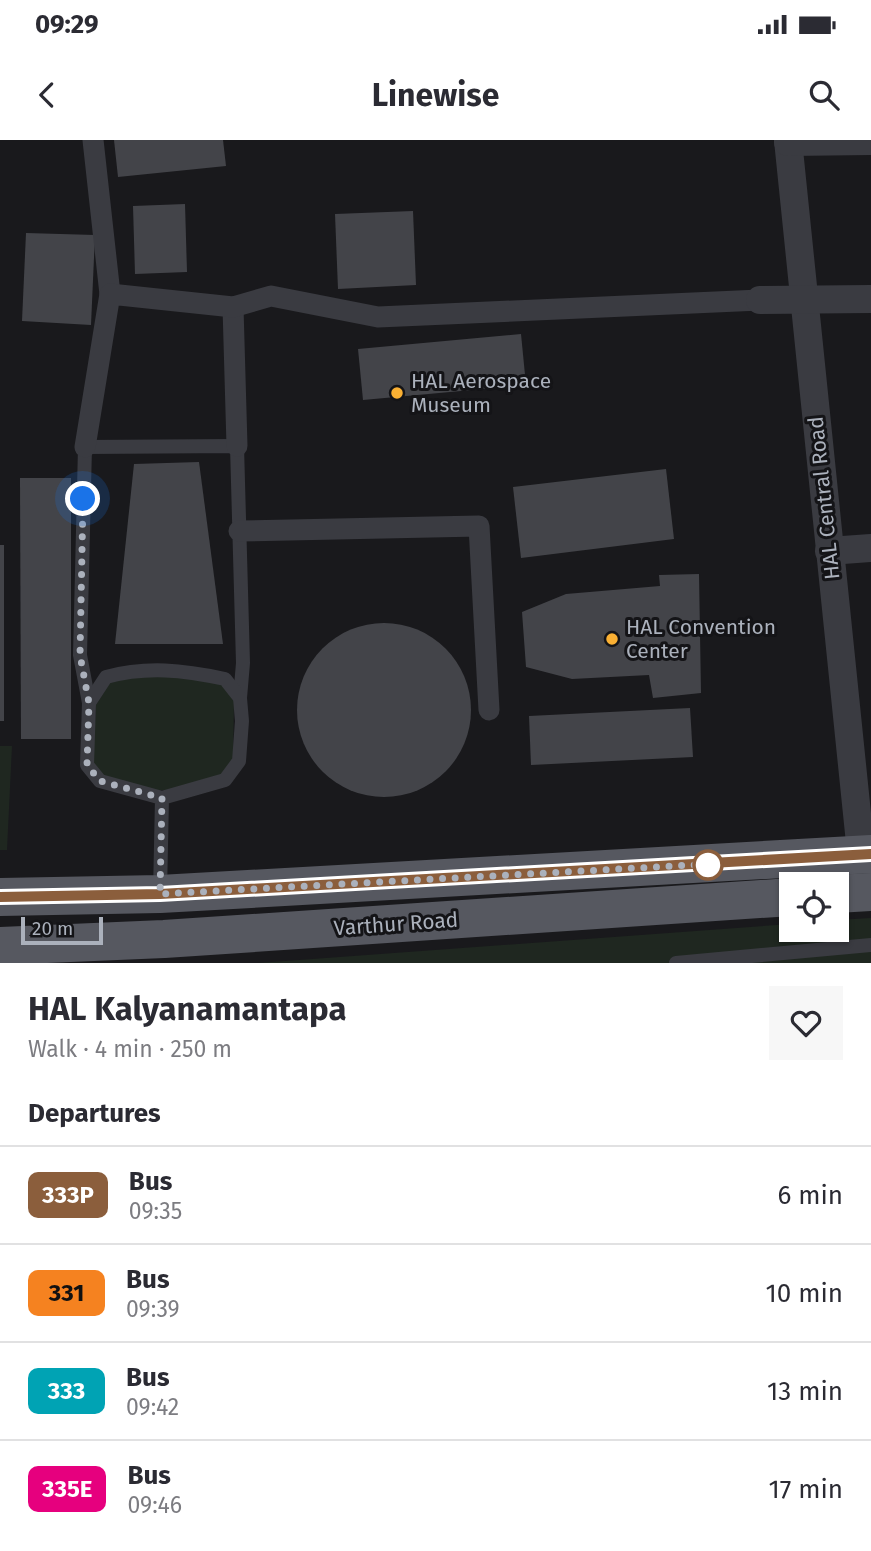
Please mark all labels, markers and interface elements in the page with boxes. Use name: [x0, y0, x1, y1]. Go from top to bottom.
text: 09:29: [35, 9, 99, 40]
icon: back: [28, 76, 66, 114]
text: Linewise: [372, 76, 499, 114]
icon: search: [805, 76, 843, 114]
place label: HAL Aerospace Museum: [411, 368, 551, 418]
marker: HAL Aerospace Museum: [389, 385, 405, 401]
street label: HAL Central Road: [803, 415, 845, 581]
your location: [65, 481, 100, 516]
place label: HAL Convention Center: [626, 614, 776, 664]
marker: HAL Convention Center: [604, 631, 620, 647]
unlabelled marker: [693, 850, 723, 880]
map controls: [779, 872, 849, 942]
button: locate: [779, 872, 849, 942]
street label: Varthur Road: [333, 907, 459, 941]
scale bar: [21, 914, 103, 946]
text: 20 m: [32, 917, 73, 940]
button: heart: [769, 986, 843, 1060]
text: HAL Kalyanamantapa: [28, 989, 346, 1029]
text: Walk · 4 min · 250 m: [28, 1035, 232, 1063]
text: Departures: [28, 1098, 161, 1129]
text: Bus: [129, 1166, 172, 1197]
text: 6 min: [777, 1180, 843, 1211]
text: 333P: [42, 1181, 94, 1209]
text: 09:35: [129, 1197, 182, 1225]
text: Bus: [126, 1264, 169, 1295]
text: 10 min: [765, 1278, 843, 1309]
text: 331: [49, 1279, 84, 1307]
text: 09:39: [126, 1295, 180, 1323]
text: Bus: [126, 1362, 169, 1393]
text: 13 min: [767, 1376, 843, 1407]
text: 333: [48, 1377, 85, 1405]
text: 09:42: [126, 1393, 179, 1421]
text: Bus: [127, 1460, 171, 1491]
text: 17 min: [768, 1474, 843, 1505]
text: 335E: [42, 1475, 92, 1503]
text: 09:46: [127, 1491, 182, 1519]

